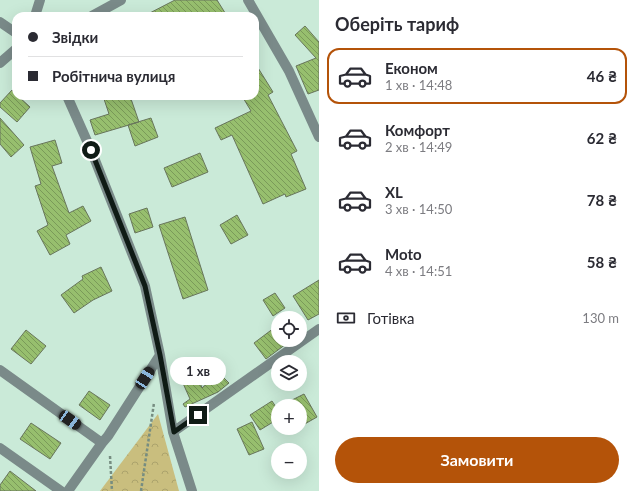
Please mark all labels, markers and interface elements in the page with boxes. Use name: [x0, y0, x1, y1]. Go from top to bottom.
text: Оберіть тариф: [335, 13, 459, 35]
text: Звідки: [52, 28, 98, 46]
icon: car: [337, 58, 373, 94]
text: Економ: [385, 59, 438, 77]
text: Робітнича вулиця: [52, 67, 175, 85]
text: 46 ₴: [587, 67, 617, 85]
text: 1 хв · 14:48: [385, 77, 452, 93]
icon: car: [337, 120, 373, 156]
text: Комфорт: [385, 121, 450, 139]
text: 62 ₴: [587, 129, 617, 147]
text: 2 хв · 14:49: [385, 139, 452, 155]
route start: [82, 141, 100, 159]
icon: car: [337, 182, 373, 218]
text: XL: [385, 183, 403, 201]
text: 78 ₴: [587, 191, 617, 209]
text: 3 хв · 14:50: [385, 201, 452, 217]
icon: car: [337, 244, 373, 280]
text: Moto: [385, 245, 422, 263]
text: 58 ₴: [587, 253, 617, 271]
text: 4 хв · 14:51: [385, 263, 452, 279]
icon: cash: [335, 307, 357, 329]
text: Готівка: [367, 309, 415, 327]
text: 130 m: [582, 310, 619, 326]
map controls: [271, 311, 307, 479]
button: locate: [271, 311, 307, 347]
button: layers: [271, 355, 307, 391]
callout: 1 хв: [170, 357, 226, 385]
text: 1 хв: [186, 363, 210, 379]
car: [133, 365, 157, 391]
button: +: [271, 399, 307, 435]
route end: [189, 406, 207, 424]
car: [57, 408, 83, 432]
button: Замовити: [335, 437, 619, 483]
button: −: [271, 443, 307, 479]

